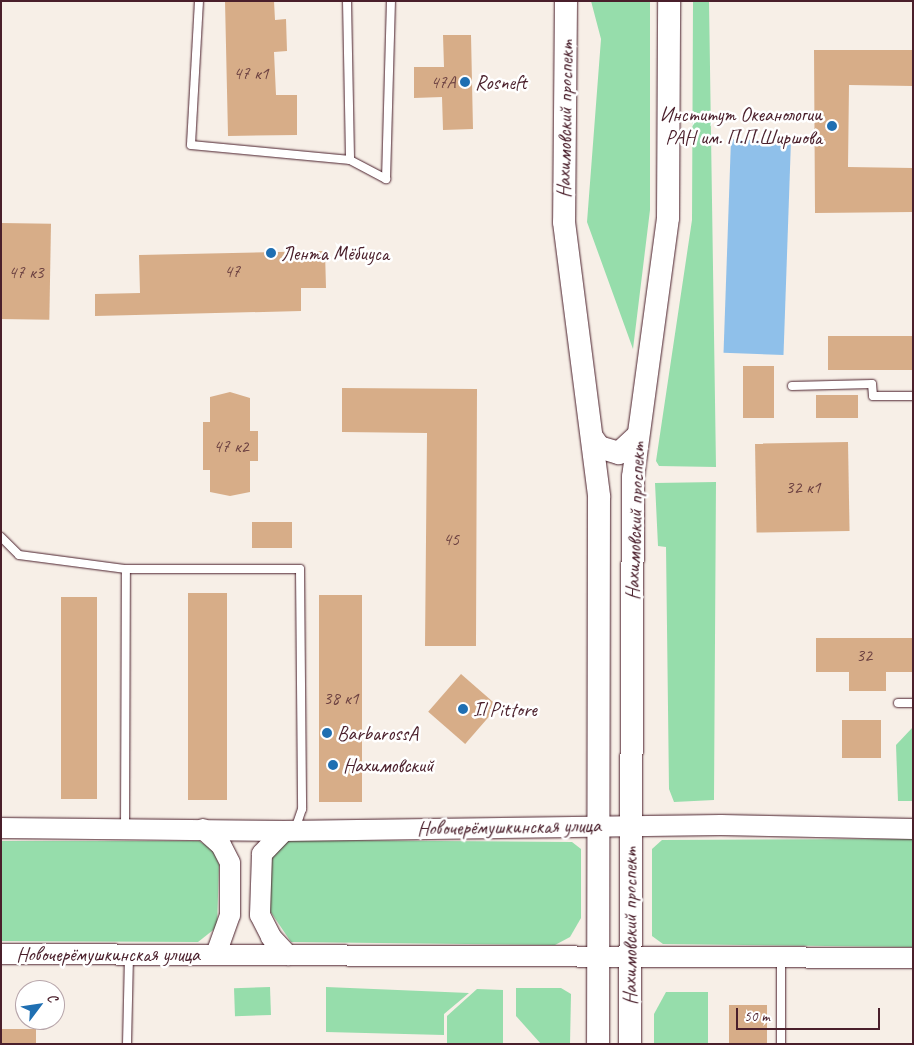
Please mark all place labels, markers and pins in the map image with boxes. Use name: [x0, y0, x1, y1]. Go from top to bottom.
place label: Rosneft: [475, 70, 527, 94]
marker: Rosneft: [459, 76, 471, 88]
place label: Институт Океанологии РАН им. П.П.Ширшова: [660, 102, 822, 149]
marker: Институт Океанологии РАН им. П.П.Ширшова: [826, 120, 838, 132]
place label: Лента Мёбиуса: [281, 241, 389, 265]
marker: Лента Мёбиуса: [265, 247, 277, 259]
place label: Il Pittore: [473, 697, 537, 721]
marker: Il Pittore: [457, 703, 469, 715]
place label: BarbarossA: [337, 721, 418, 745]
marker: BarbarossA: [321, 727, 333, 739]
place label: Нахимовский: [343, 753, 434, 777]
marker: Нахимовский: [327, 759, 339, 771]

